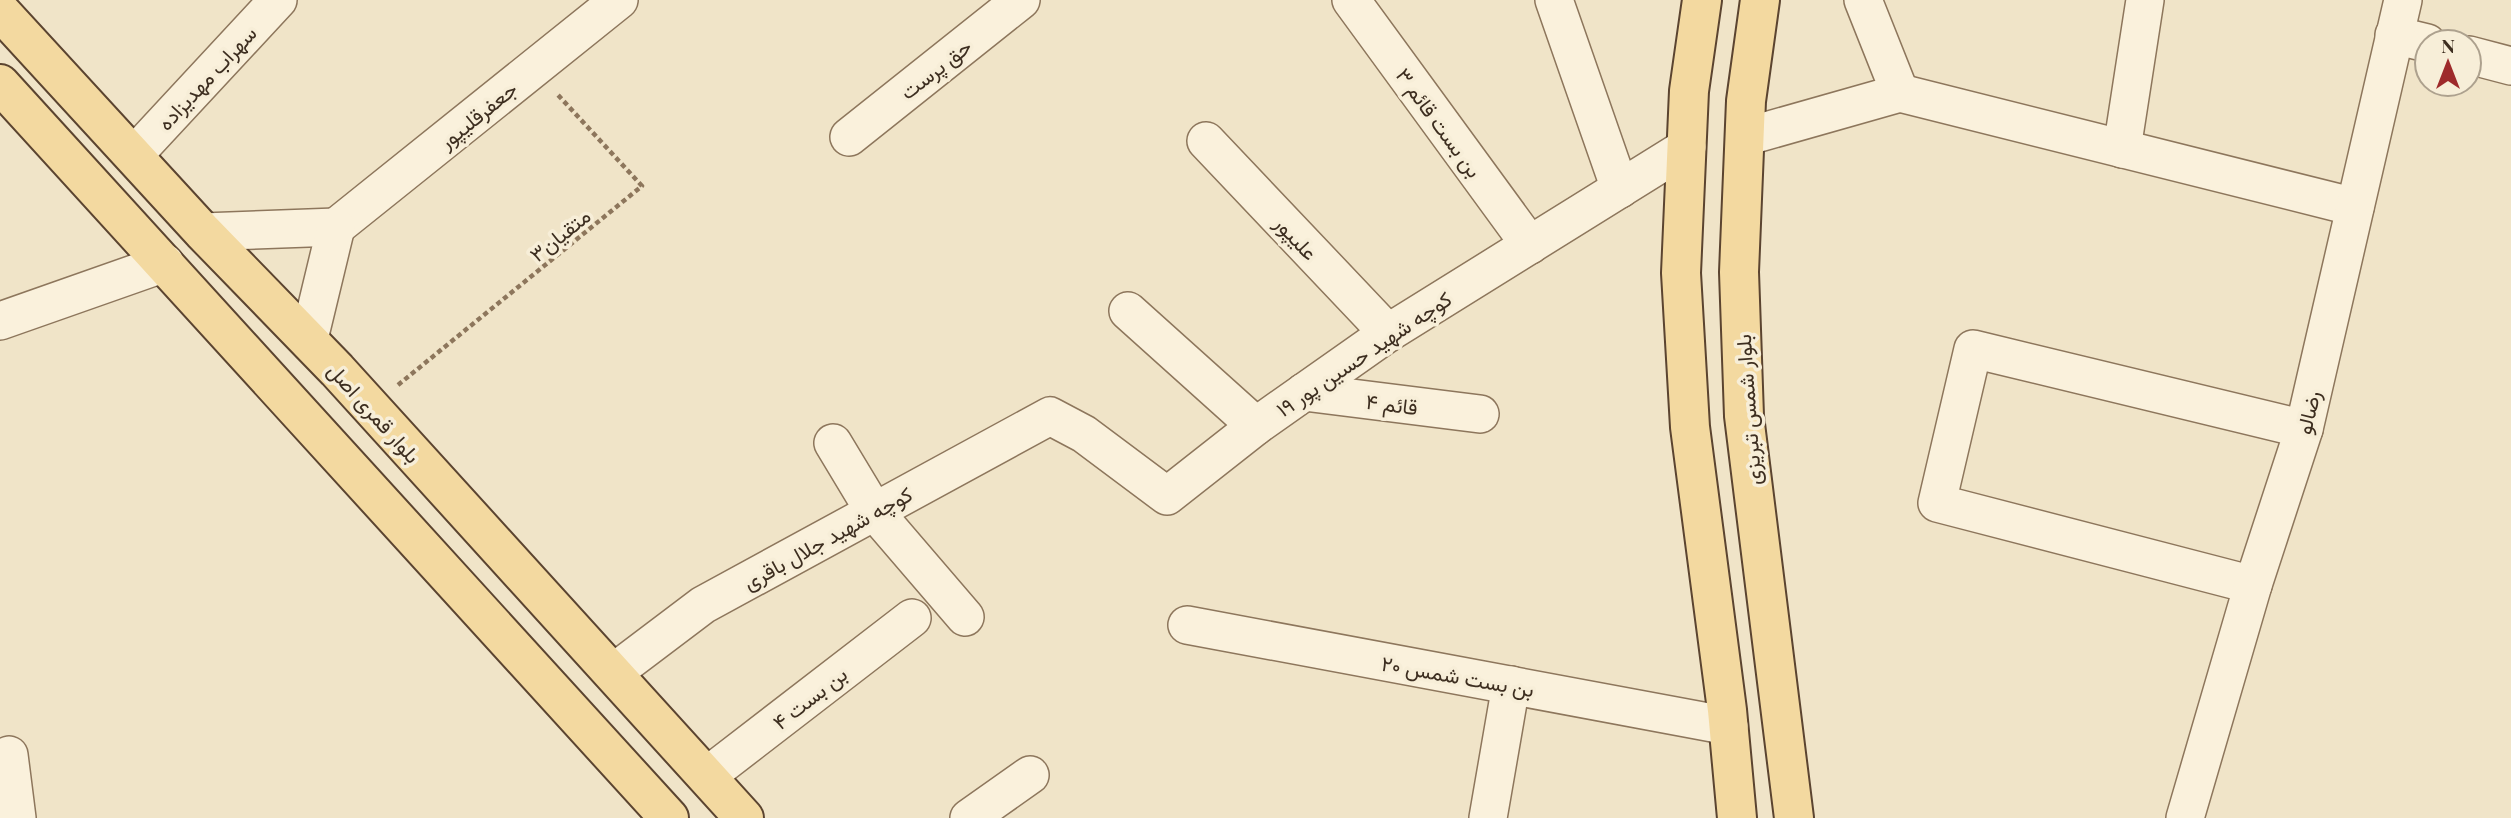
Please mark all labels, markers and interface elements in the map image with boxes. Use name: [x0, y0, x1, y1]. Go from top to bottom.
street label: سهراب مهدیزاده: [150, 19, 263, 136]
north arrow: [2413, 28, 2483, 98]
street label: حق پرست: [893, 31, 978, 106]
text: N: [2441, 32, 2455, 58]
street label: بن بست قائم ۳: [1389, 62, 1489, 184]
street label: جعفرقلیپور: [431, 74, 523, 156]
street label: متقیان۳: [523, 201, 595, 267]
street label: علیپور: [1267, 208, 1325, 267]
street label: کوچه شهید حسین پور ۱۹: [1270, 284, 1457, 424]
street label: بلوار شمس تبریزی: [1728, 333, 1767, 486]
street label: بلوار قمری اصل: [322, 356, 427, 469]
street label: قائم ۴: [1364, 386, 1420, 422]
street label: رضالو: [2288, 387, 2327, 437]
street label: کوچه شهید جلال باقری: [737, 479, 918, 597]
street label: بن بست شمس ۲۰: [1379, 648, 1537, 702]
street label: بن بست ۴: [766, 659, 852, 735]

